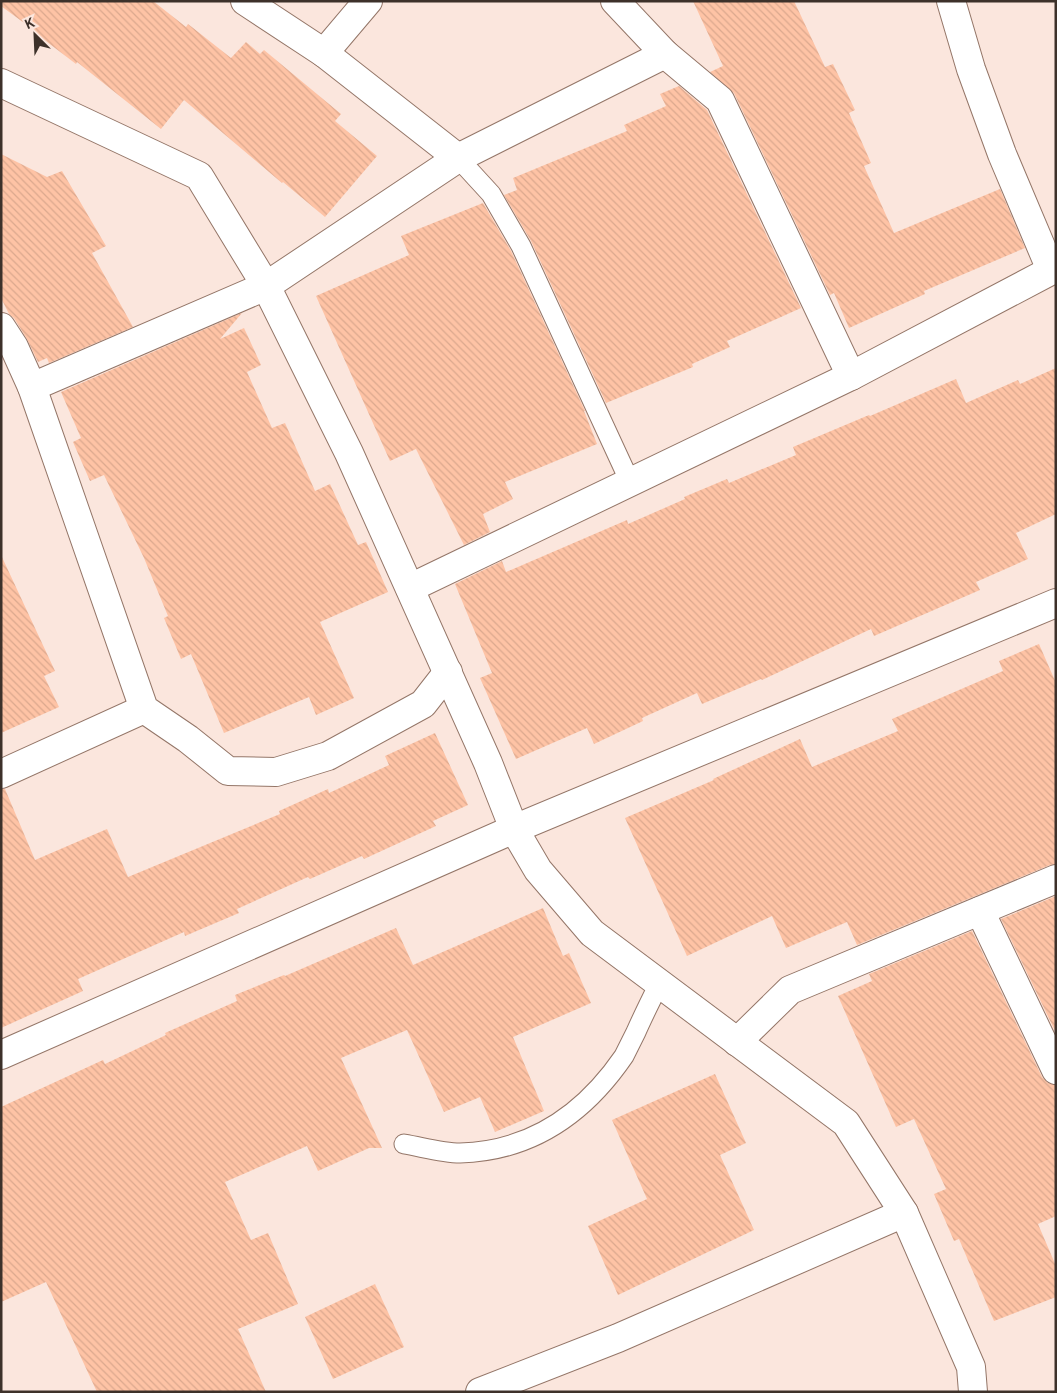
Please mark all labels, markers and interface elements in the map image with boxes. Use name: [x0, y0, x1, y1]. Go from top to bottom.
north arrow: [10, 10, 60, 60]
text: K: [22, 13, 38, 33]

